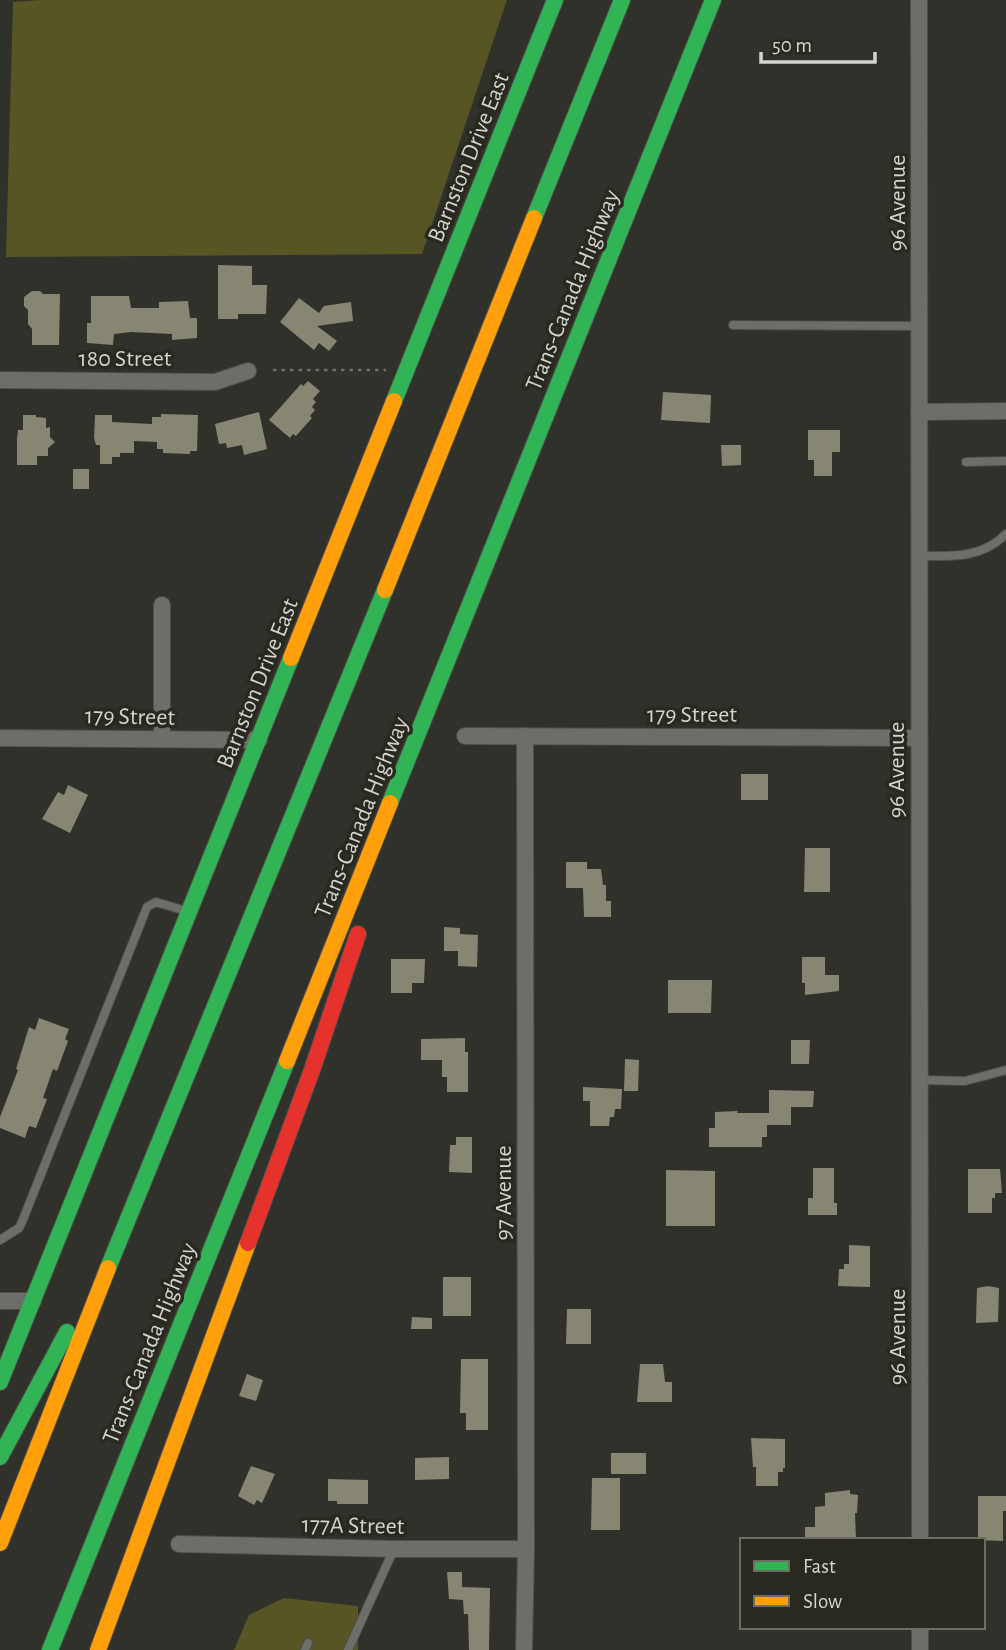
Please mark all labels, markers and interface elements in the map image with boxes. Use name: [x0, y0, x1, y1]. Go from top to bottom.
scale bar: [761, 21, 875, 65]
text: 50 m: [772, 35, 812, 56]
street label: Barnston Drive East: [424, 69, 514, 246]
street label: 96 Avenue: [886, 155, 910, 251]
street label: Trans-Canada Highway: [522, 187, 624, 394]
street label: 180 Street: [79, 347, 172, 371]
street label: Barnston Drive East: [213, 595, 303, 772]
street label: 179 Street: [647, 703, 737, 727]
street label: 179 Street: [85, 704, 176, 730]
street label: Trans-Canada Highway: [311, 714, 413, 921]
street label: 96 Avenue: [885, 722, 909, 818]
street label: 97 Avenue: [492, 1145, 516, 1241]
street label: Trans-Canada Highway: [99, 1240, 201, 1447]
street label: 96 Avenue: [886, 1289, 910, 1385]
street label: 177A Street: [301, 1513, 405, 1539]
legend: [740, 1538, 985, 1629]
text: Fast: [803, 1556, 836, 1577]
text: Slow: [803, 1591, 842, 1612]

